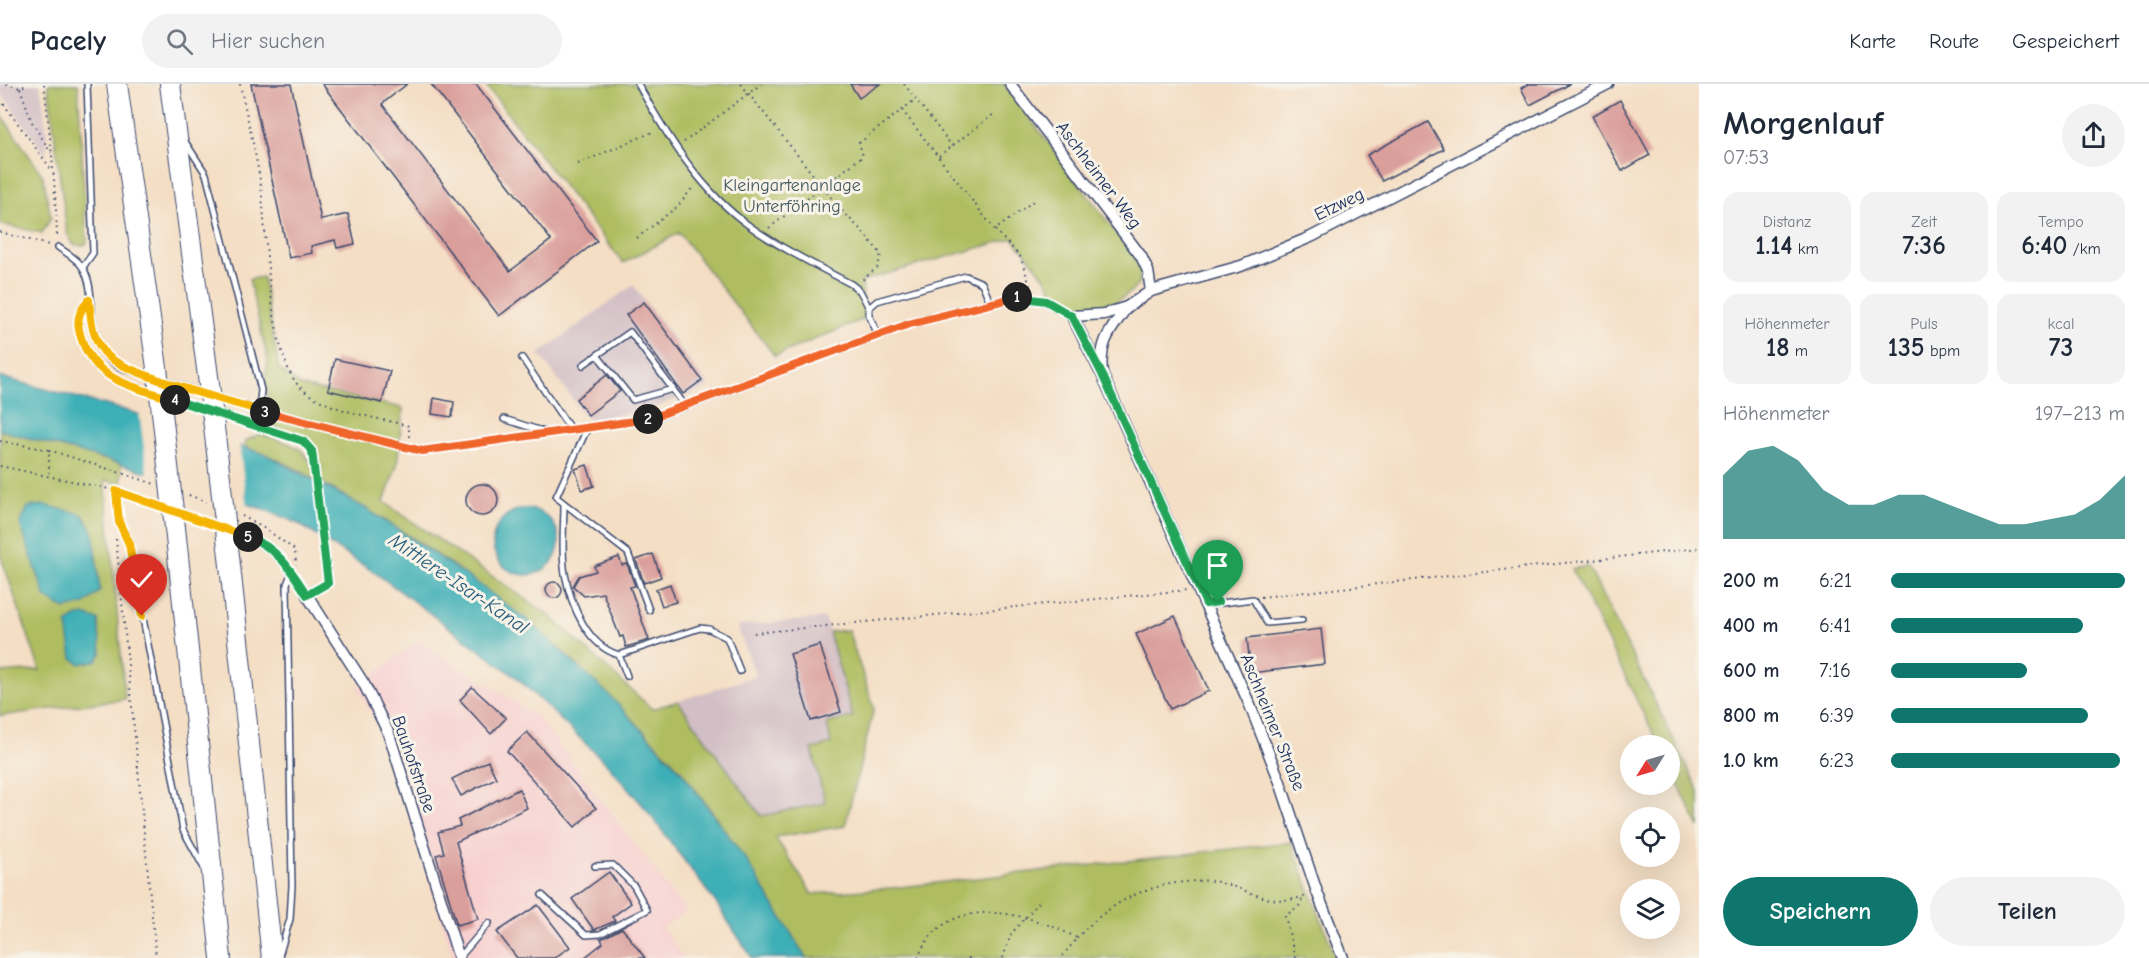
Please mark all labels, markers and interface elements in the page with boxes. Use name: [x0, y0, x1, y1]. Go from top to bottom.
search box: [142, 14, 562, 68]
text: Pacely: [30, 25, 106, 57]
icon: search: [163, 25, 196, 58]
text: Hier suchen: [211, 28, 325, 54]
text: Karte: [1849, 29, 1896, 53]
text: Route: [1929, 29, 1979, 53]
text: Gespeichert: [2012, 29, 2119, 53]
text: Morgenlauf: [1723, 104, 1883, 142]
button: share: [2062, 104, 2125, 167]
street label: Aschheimer Weg: [1051, 117, 1146, 233]
text: 07:53: [1723, 146, 1769, 169]
park label: Kleingartenanlage Unterföhring: [723, 175, 861, 217]
street label: Etzweg: [1311, 183, 1368, 225]
text: Distanz: [1763, 213, 1811, 231]
text: Zeit: [1911, 213, 1937, 231]
text: Tempo: [2038, 213, 2084, 231]
text: 1.14: [1755, 231, 1792, 261]
text: 7:36: [1902, 231, 1946, 261]
text: 6:40: [2021, 231, 2067, 261]
text: km: [1792, 240, 1819, 258]
text: /km: [2067, 240, 2101, 258]
pin: 1: [1002, 282, 1032, 312]
text: 1: [1014, 288, 1020, 306]
text: Höhenmeter: [1744, 315, 1830, 333]
text: Puls: [1910, 315, 1938, 333]
text: kcal: [2048, 315, 2074, 333]
text: 18: [1766, 333, 1789, 363]
text: 135: [1888, 333, 1925, 363]
text: 73: [2049, 333, 2073, 363]
text: m: [1789, 342, 1808, 360]
text: bpm: [1925, 342, 1960, 360]
pin: 4: [160, 385, 190, 415]
text: 4: [171, 391, 179, 409]
pin: 3: [250, 397, 280, 427]
text: Höhenmeter: [1723, 402, 1830, 425]
text: 197–213 m: [2035, 402, 2125, 425]
text: 3: [261, 403, 269, 421]
pin: 2: [633, 404, 663, 434]
text: 2: [644, 410, 652, 428]
pin: 5: [233, 522, 263, 552]
text: 5: [244, 528, 252, 546]
water label: Mittlere-Isar-Kanal: [384, 528, 533, 639]
pin: [1192, 540, 1243, 602]
icon: arrive: [1201, 549, 1234, 582]
pin: [116, 554, 167, 616]
icon: check: [125, 563, 158, 596]
text: 200 m: [1723, 569, 1779, 592]
text: 6:21: [1819, 569, 1852, 592]
text: 400 m: [1723, 614, 1778, 637]
text: 6:41: [1819, 614, 1851, 637]
street label: Aschheimer Straße: [1236, 651, 1310, 794]
text: 600 m: [1723, 659, 1779, 682]
text: 7:16: [1819, 659, 1851, 682]
text: 800 m: [1723, 704, 1779, 727]
text: 6:39: [1819, 704, 1854, 727]
street label: Bauhofstraße: [387, 713, 440, 815]
north arrow: [1620, 735, 1680, 795]
map controls: [1620, 735, 1680, 939]
text: 1.0 km: [1723, 749, 1779, 772]
text: 6:23: [1819, 749, 1854, 772]
button: locate: [1620, 807, 1680, 867]
button: Speichern: [1723, 877, 1918, 946]
button: Teilen: [1930, 877, 2125, 946]
button: layers: [1620, 879, 1680, 939]

